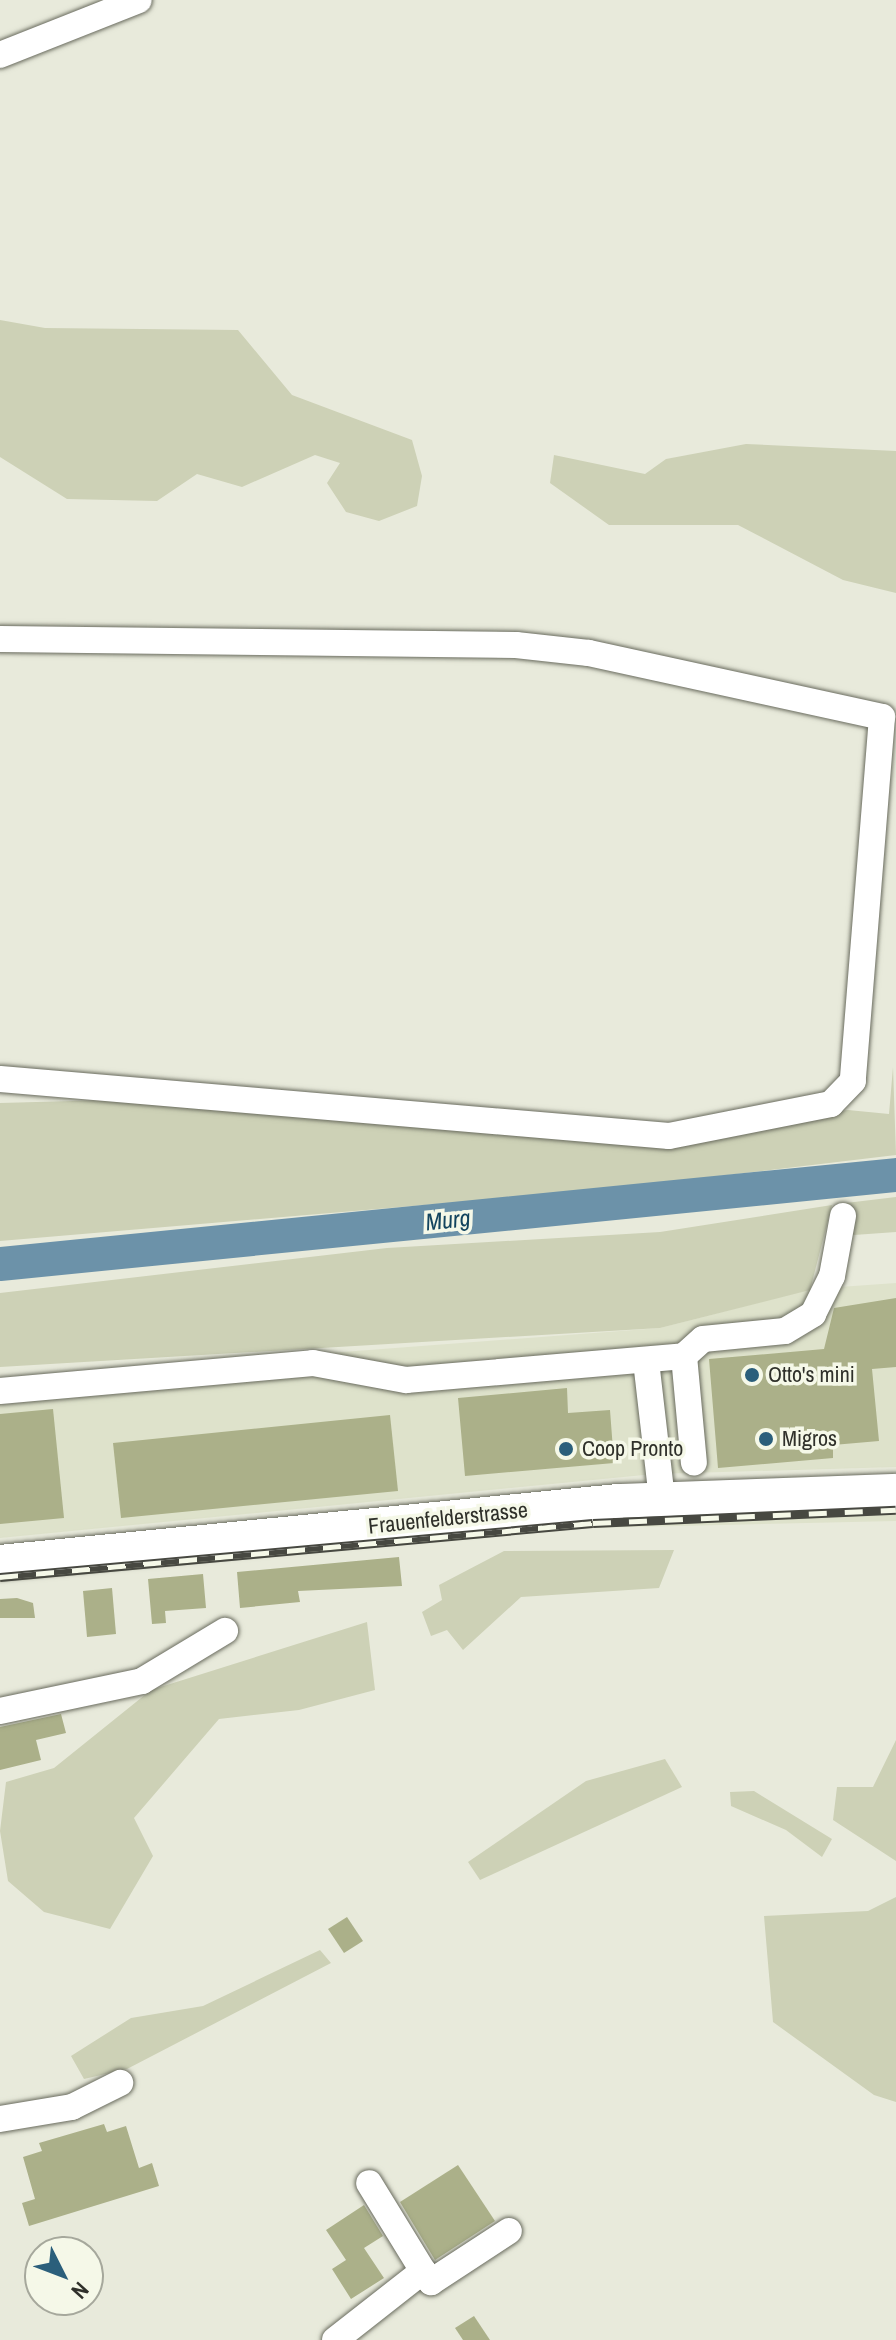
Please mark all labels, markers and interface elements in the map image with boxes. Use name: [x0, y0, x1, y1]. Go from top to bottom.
water label: Murg: [424, 1203, 472, 1237]
place label: Otto's mini: [768, 1362, 855, 1388]
marker: Otto's mini: [743, 1366, 761, 1384]
place label: Migros: [782, 1426, 837, 1452]
marker: Migros: [757, 1430, 775, 1448]
place label: Coop Pronto: [582, 1436, 683, 1462]
marker: Coop Pronto: [557, 1440, 575, 1458]
street label: Frauenfelderstrasse: [367, 1496, 529, 1540]
north arrow: [24, 2236, 104, 2316]
text: N: [65, 2276, 96, 2306]

